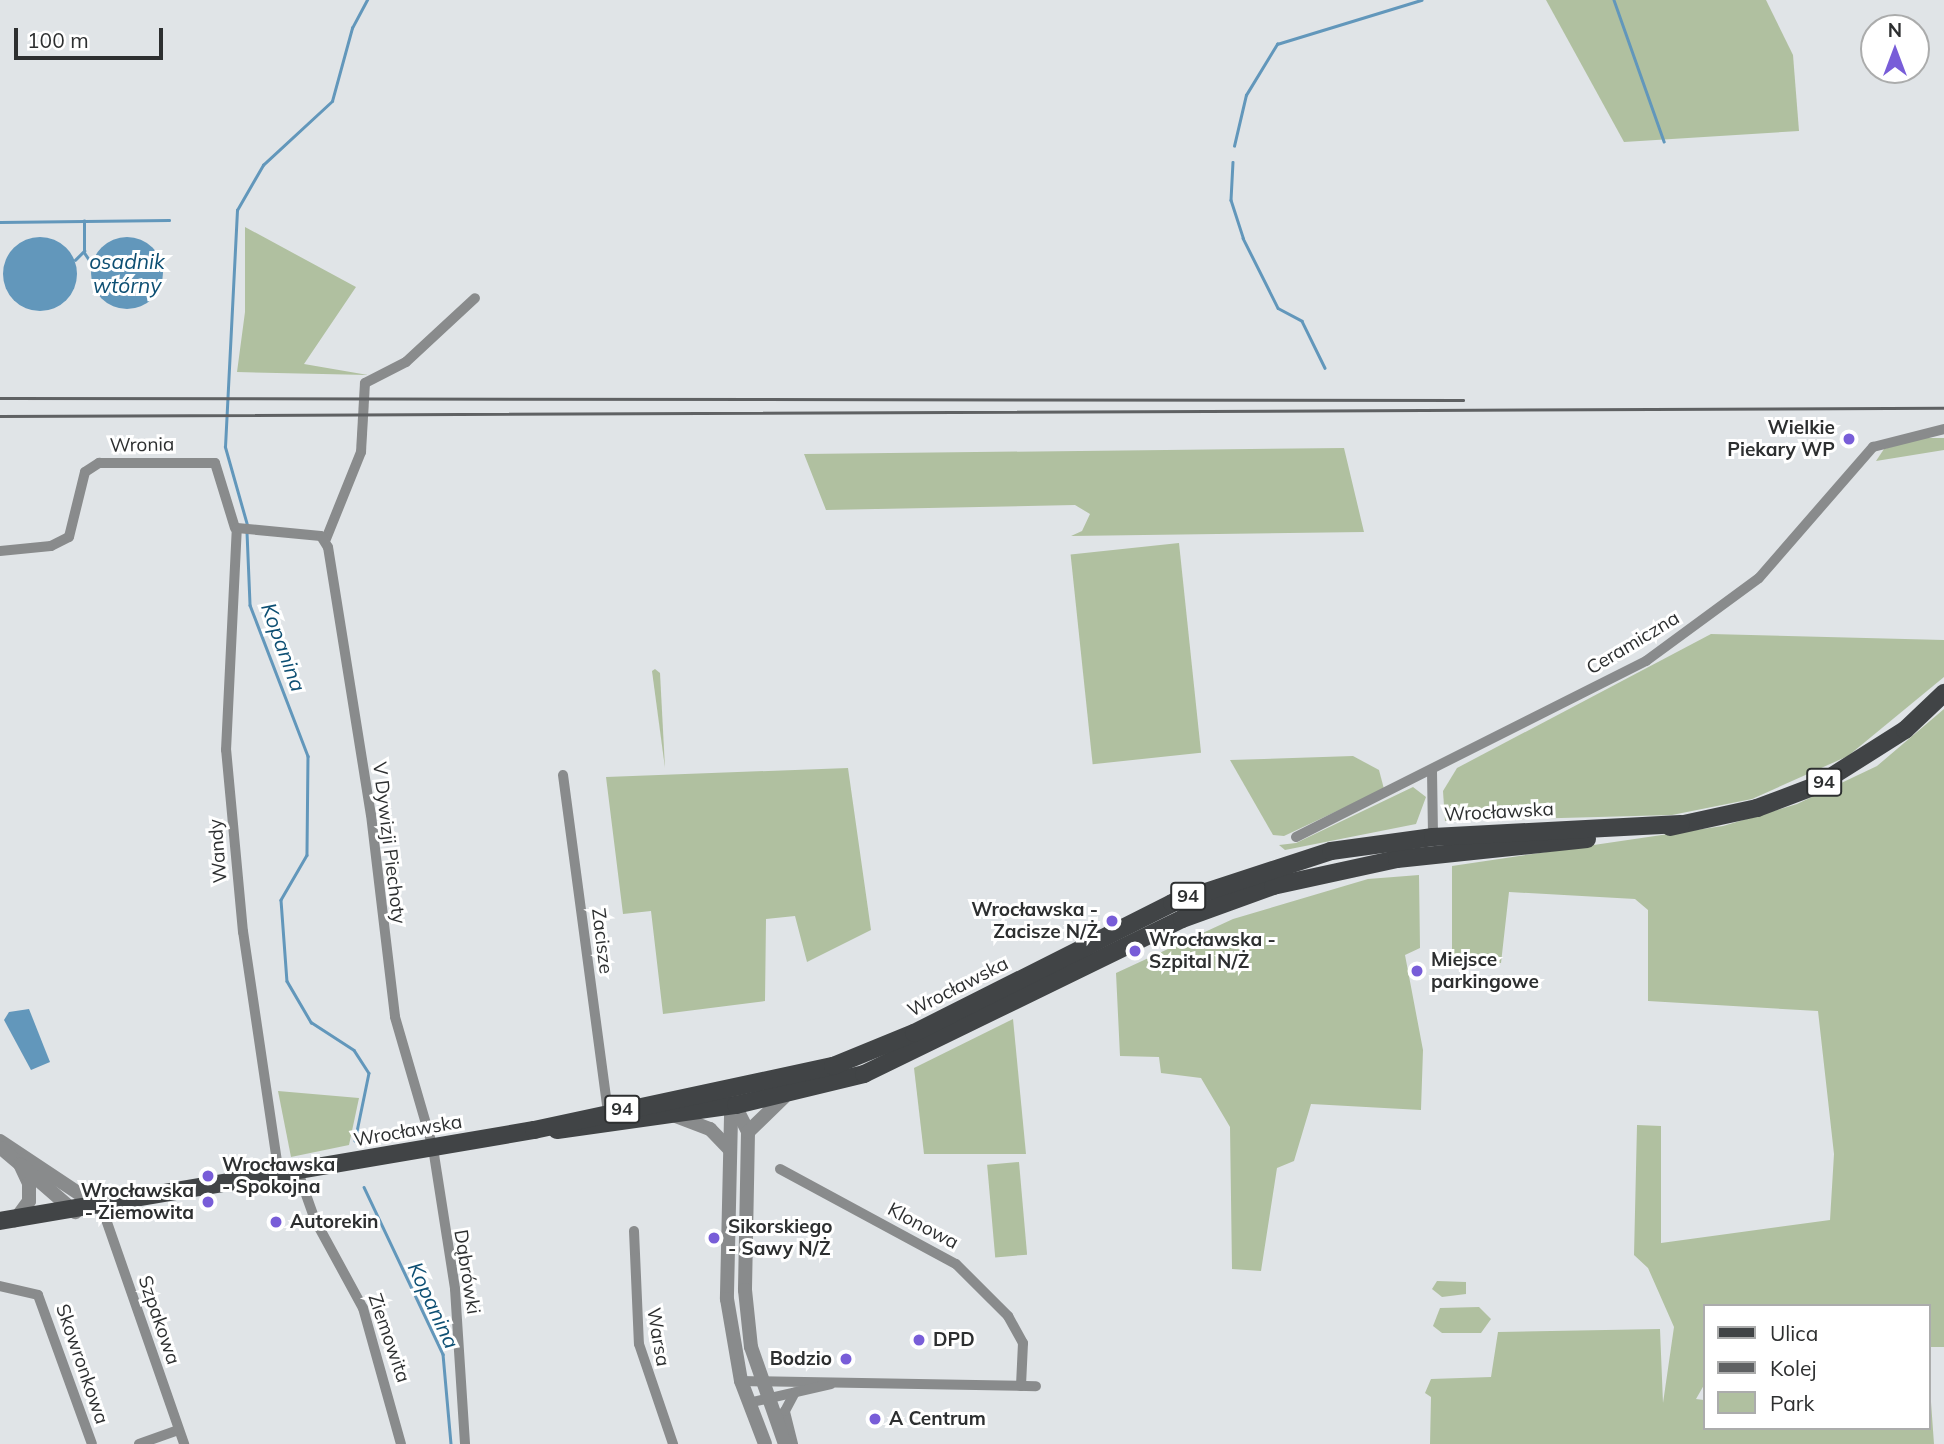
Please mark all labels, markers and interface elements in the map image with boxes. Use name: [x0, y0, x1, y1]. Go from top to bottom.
scale bar: [18, 14, 166, 58]
north arrow: [1860, 14, 1930, 84]
text: N: [1888, 18, 1902, 42]
text: 100 m: [27, 27, 89, 53]
water label: osadnik wtórny: [89, 248, 165, 298]
place label: Wielkie Piekary WP: [1727, 417, 1835, 461]
marker: Wielkie Piekary WP: [1841, 431, 1857, 447]
street label: Wronia: [109, 433, 175, 457]
water label: Kopanina: [256, 599, 312, 695]
street label: Ceramiczna: [1583, 606, 1683, 680]
street label: V Dywizji Piechoty: [368, 761, 410, 925]
road number: 94: [1805, 768, 1843, 796]
street label: Wrocławska: [1444, 798, 1554, 826]
street label: Wandy: [204, 818, 232, 884]
road number: 94: [1169, 882, 1207, 911]
place label: Wrocławska - Zacisze N/Ż: [971, 899, 1098, 943]
street label: Zacisze: [587, 907, 617, 975]
marker: Wrocławska - Zacisze N/Ż: [1104, 913, 1120, 929]
place label: Wrocławska - Szpital N/Ż: [1149, 929, 1276, 973]
marker: Wrocławska - Szpital N/Ż: [1127, 943, 1143, 959]
place label: Miejsce parkingowe: [1431, 949, 1539, 993]
street label: Wrocławska: [904, 952, 1012, 1022]
marker: Miejsce parkingowe: [1409, 963, 1425, 979]
road number: 94: [603, 1094, 641, 1124]
street label: Wrocławska: [352, 1110, 464, 1152]
place label: Wrocławska - Spokojna: [222, 1154, 335, 1198]
marker: Wrocławska - Spokojna: [200, 1168, 216, 1184]
place label: Wrocławska - Ziemowita: [81, 1180, 194, 1224]
marker: Wrocławska - Ziemowita: [200, 1194, 216, 1210]
street label: Klonowa: [884, 1198, 962, 1254]
place label: Autorekin: [290, 1211, 379, 1233]
marker: Autorekin: [268, 1214, 284, 1230]
place label: Sikorskiego - Sawy N/Ż: [728, 1216, 833, 1260]
street label: Dąbrówki: [449, 1228, 485, 1316]
marker: Sikorskiego - Sawy N/Ż: [706, 1230, 722, 1246]
water label: Kopanina: [403, 1258, 465, 1352]
street label: Szpakowa: [133, 1273, 185, 1367]
street label: Ziemowita: [363, 1290, 415, 1386]
street label: Skowronkowa: [51, 1301, 113, 1427]
legend: [1702, 1304, 1930, 1430]
street label: Warsa: [642, 1306, 674, 1368]
text: Ulica: [1770, 1320, 1818, 1346]
place label: DPD: [933, 1329, 975, 1351]
marker: DPD: [911, 1332, 927, 1348]
place label: Bodzio: [770, 1348, 832, 1370]
marker: Bodzio: [838, 1351, 854, 1367]
text: Kolej: [1770, 1355, 1817, 1381]
text: Park: [1770, 1390, 1814, 1416]
place label: A Centrum: [889, 1408, 986, 1430]
marker: A Centrum: [867, 1411, 883, 1427]

